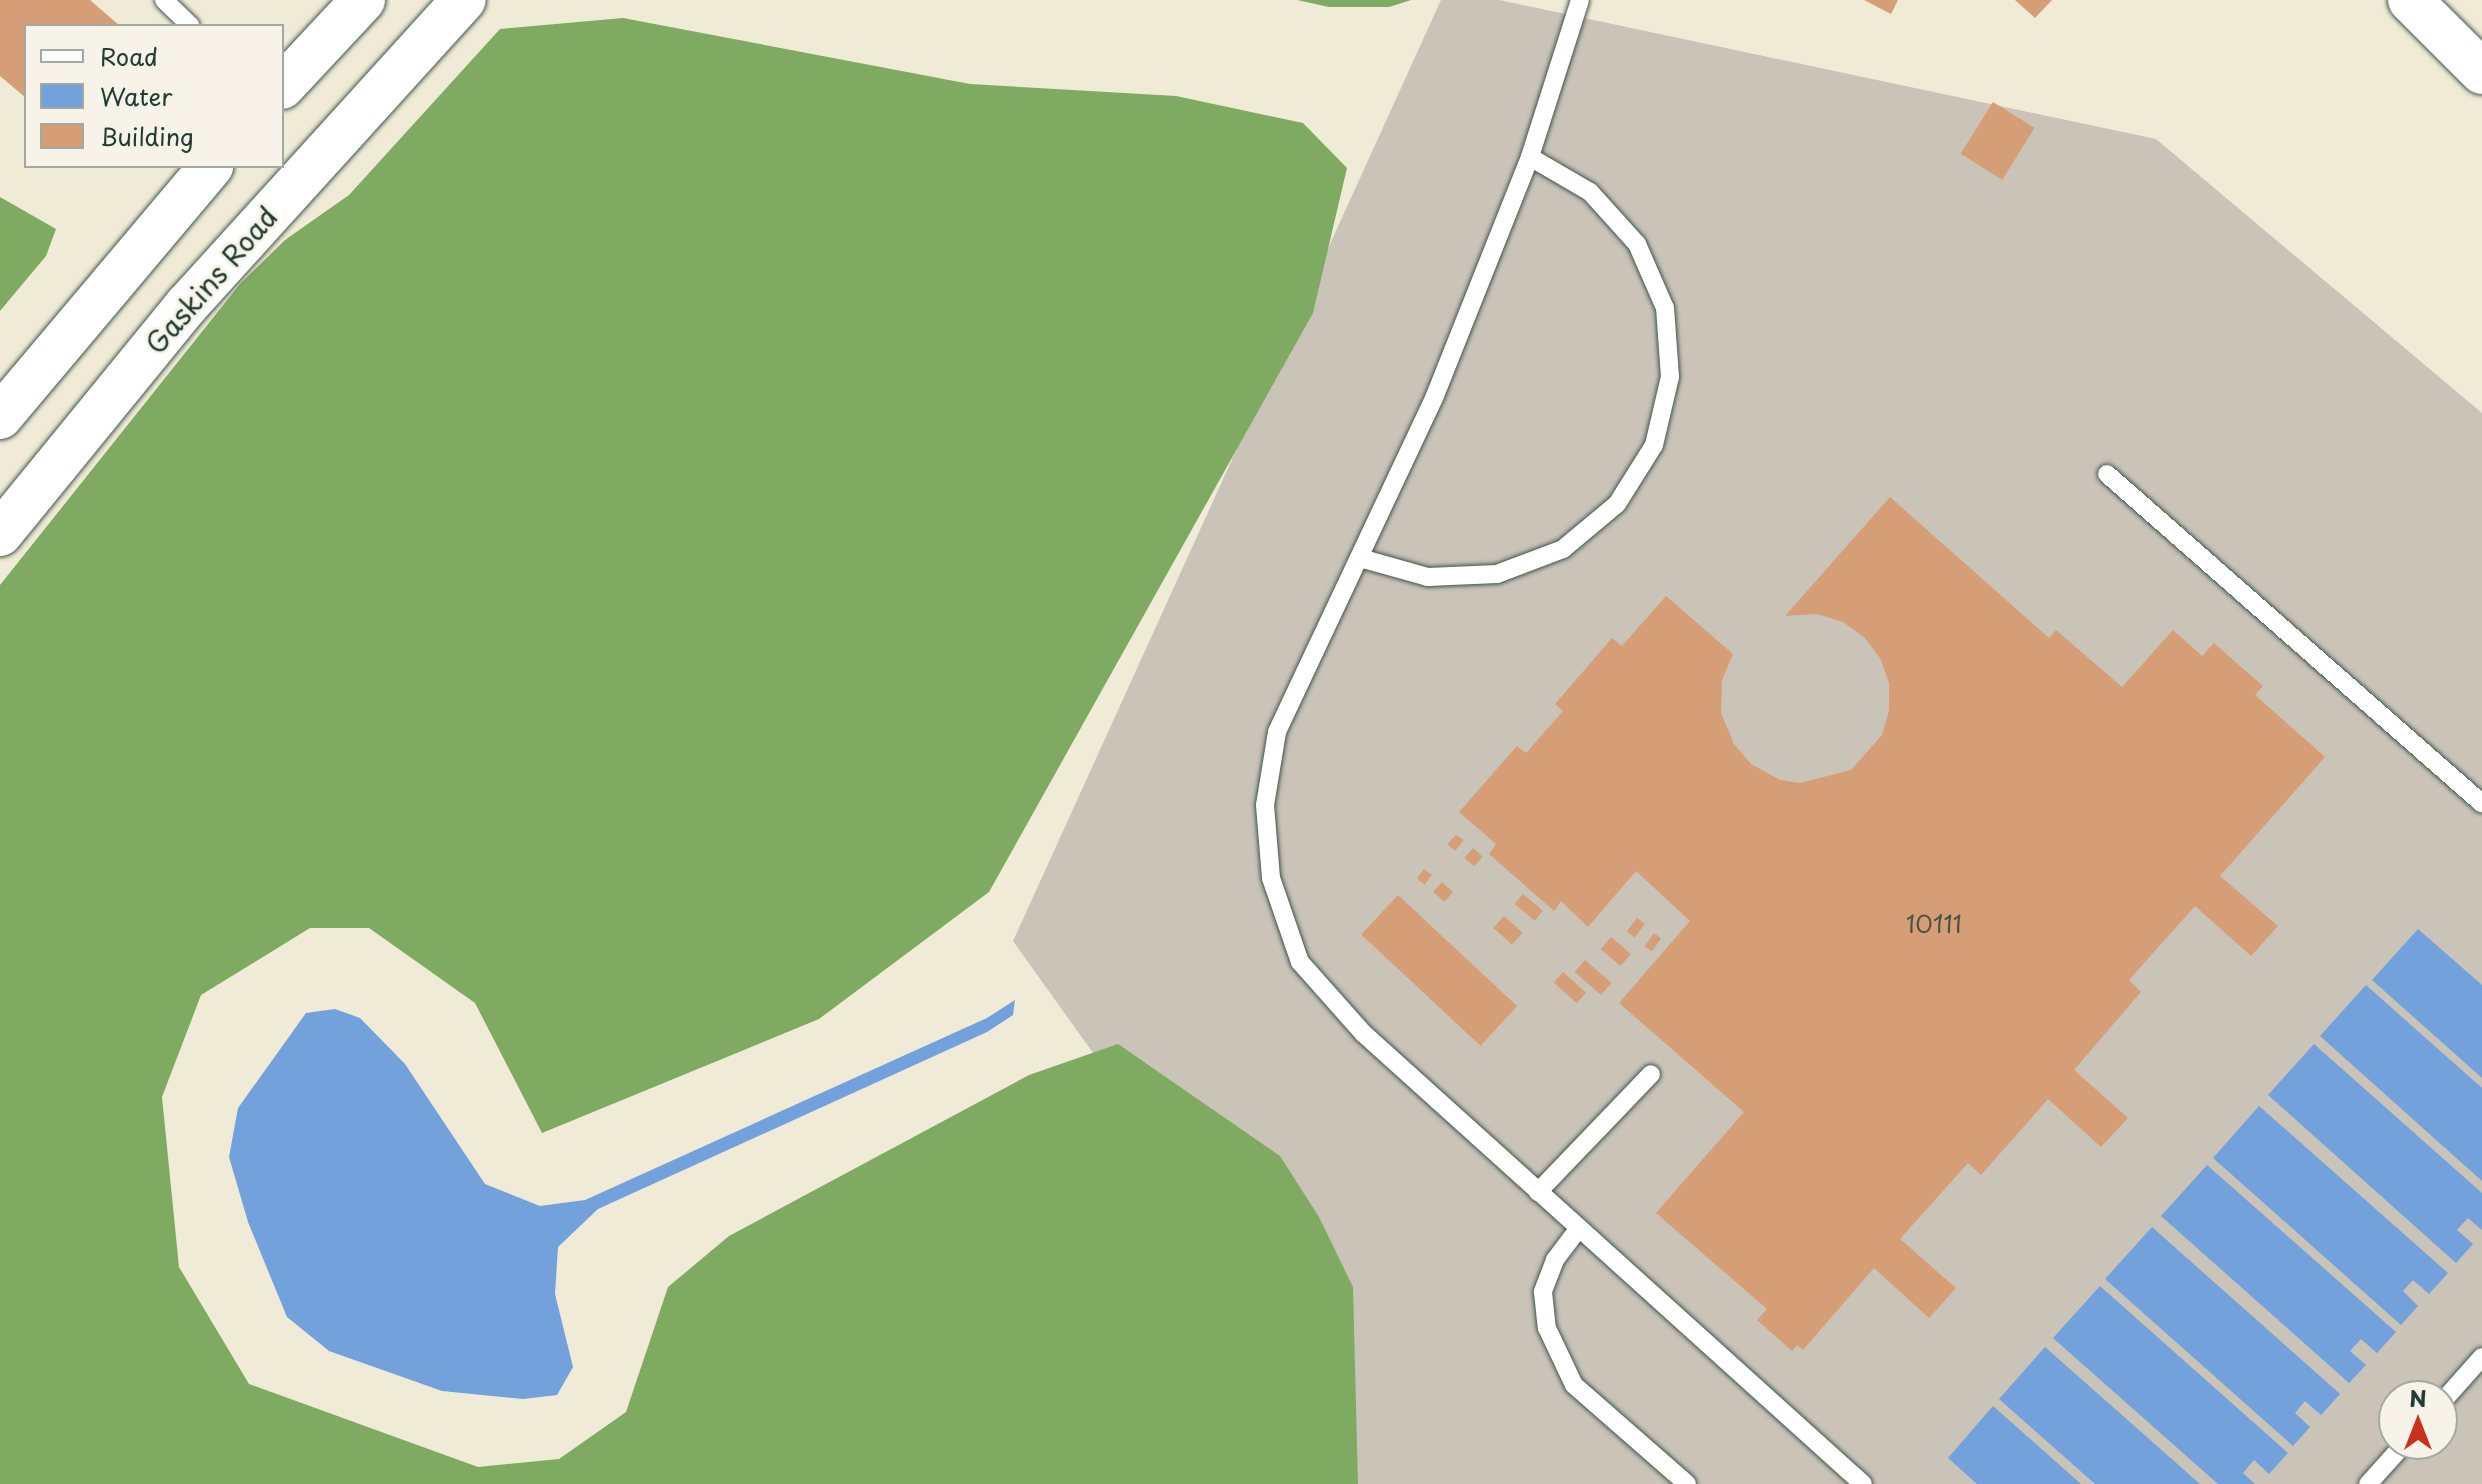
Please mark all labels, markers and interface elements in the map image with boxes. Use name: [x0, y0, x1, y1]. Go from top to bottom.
legend: [24, 24, 284, 168]
text: Road: [100, 38, 158, 74]
text: Water: [100, 78, 172, 114]
text: Building: [100, 118, 194, 154]
street label: Gaskins Road: [138, 200, 284, 360]
house number: 10111: [1906, 910, 1962, 938]
north arrow: [2378, 1380, 2458, 1460]
text: N: [2409, 1381, 2427, 1414]

